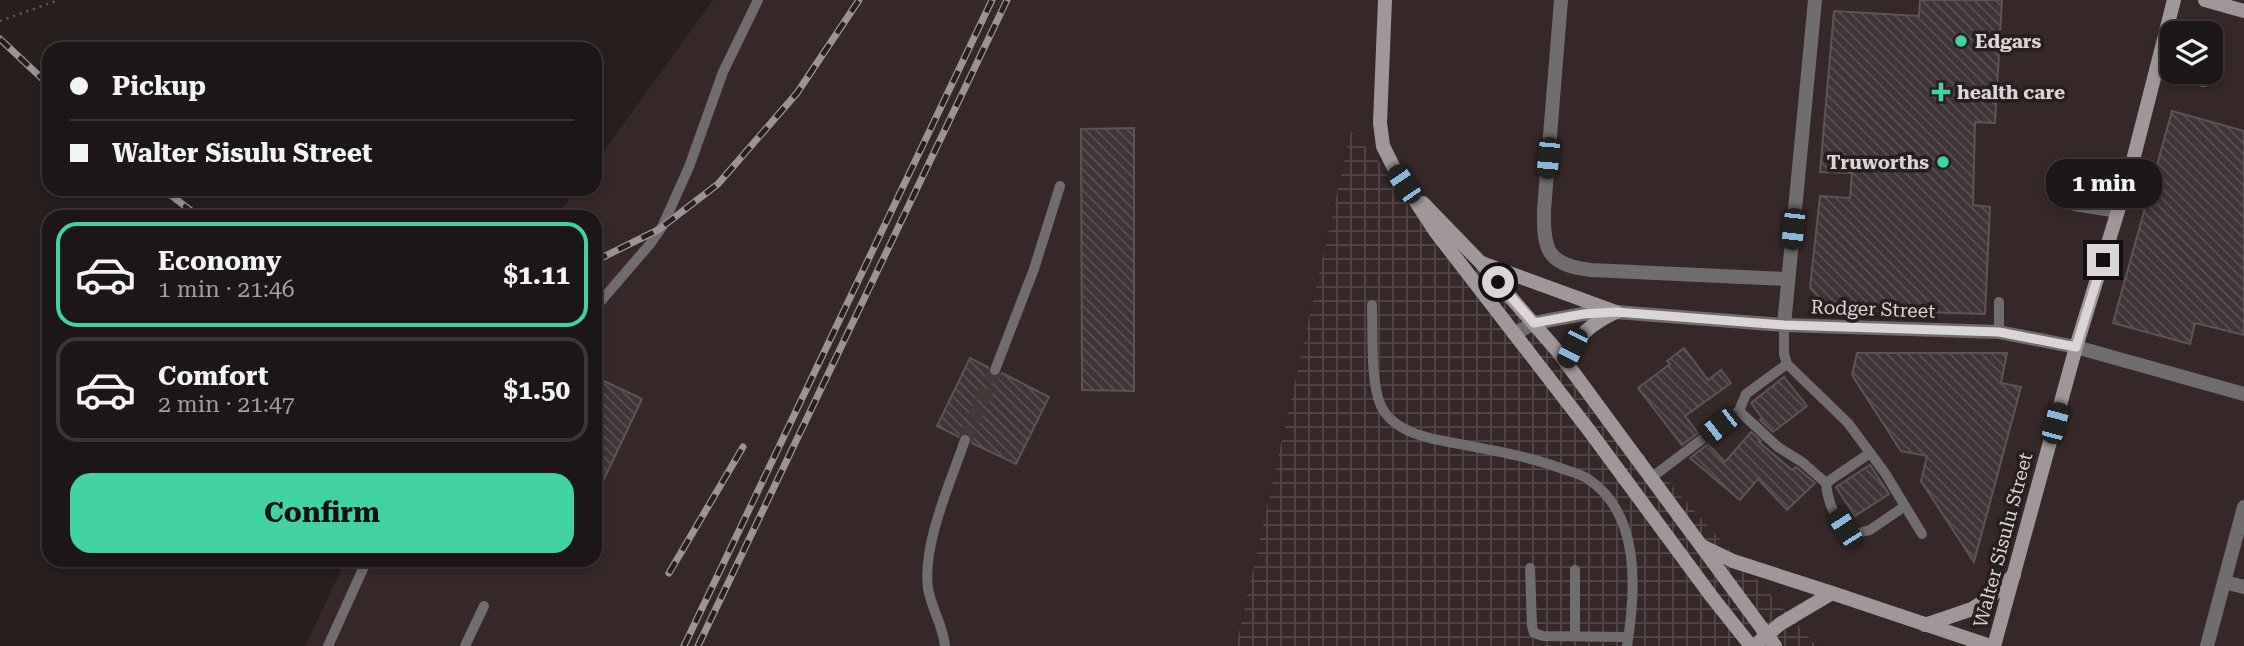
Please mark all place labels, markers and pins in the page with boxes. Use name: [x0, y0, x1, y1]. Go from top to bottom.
place label: Edgars: [1975, 30, 2041, 53]
marker: Edgars: [1953, 33, 1969, 49]
place label: health care: [1957, 81, 2065, 104]
marker: health care: [1931, 82, 1951, 102]
place label: Truworths: [1827, 151, 1929, 174]
marker: Truworths: [1935, 154, 1951, 170]

